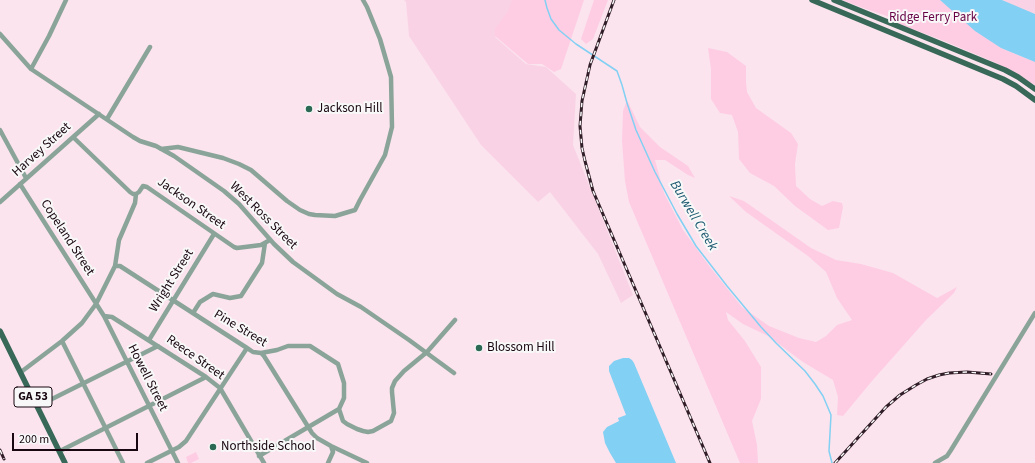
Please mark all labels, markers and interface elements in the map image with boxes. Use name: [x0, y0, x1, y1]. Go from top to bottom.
park label: Ridge Ferry Park: [889, 10, 977, 26]
place label: Jackson Hill: [317, 101, 383, 117]
marker: Jackson Hill: [304, 104, 314, 114]
street label: Harvey Street: [9, 120, 75, 180]
street label: Jackson Street: [154, 175, 228, 233]
water label: Burwell Creek: [665, 178, 721, 254]
street label: West Ross Street: [226, 179, 300, 253]
street label: Copeland Street: [37, 197, 97, 279]
street label: Wright Street: [147, 247, 197, 315]
street label: Pine Street: [211, 307, 269, 351]
street label: Reece Street: [163, 332, 227, 384]
place label: Blossom Hill: [487, 340, 555, 356]
street label: Howell Street: [123, 342, 171, 414]
marker: Blossom Hill: [474, 343, 484, 353]
road number: GA 53: [14, 387, 52, 407]
scale bar: [14, 425, 140, 451]
text: 200 m: [19, 431, 49, 448]
place label: Northside School: [221, 439, 315, 455]
marker: Northside School: [208, 442, 218, 452]

